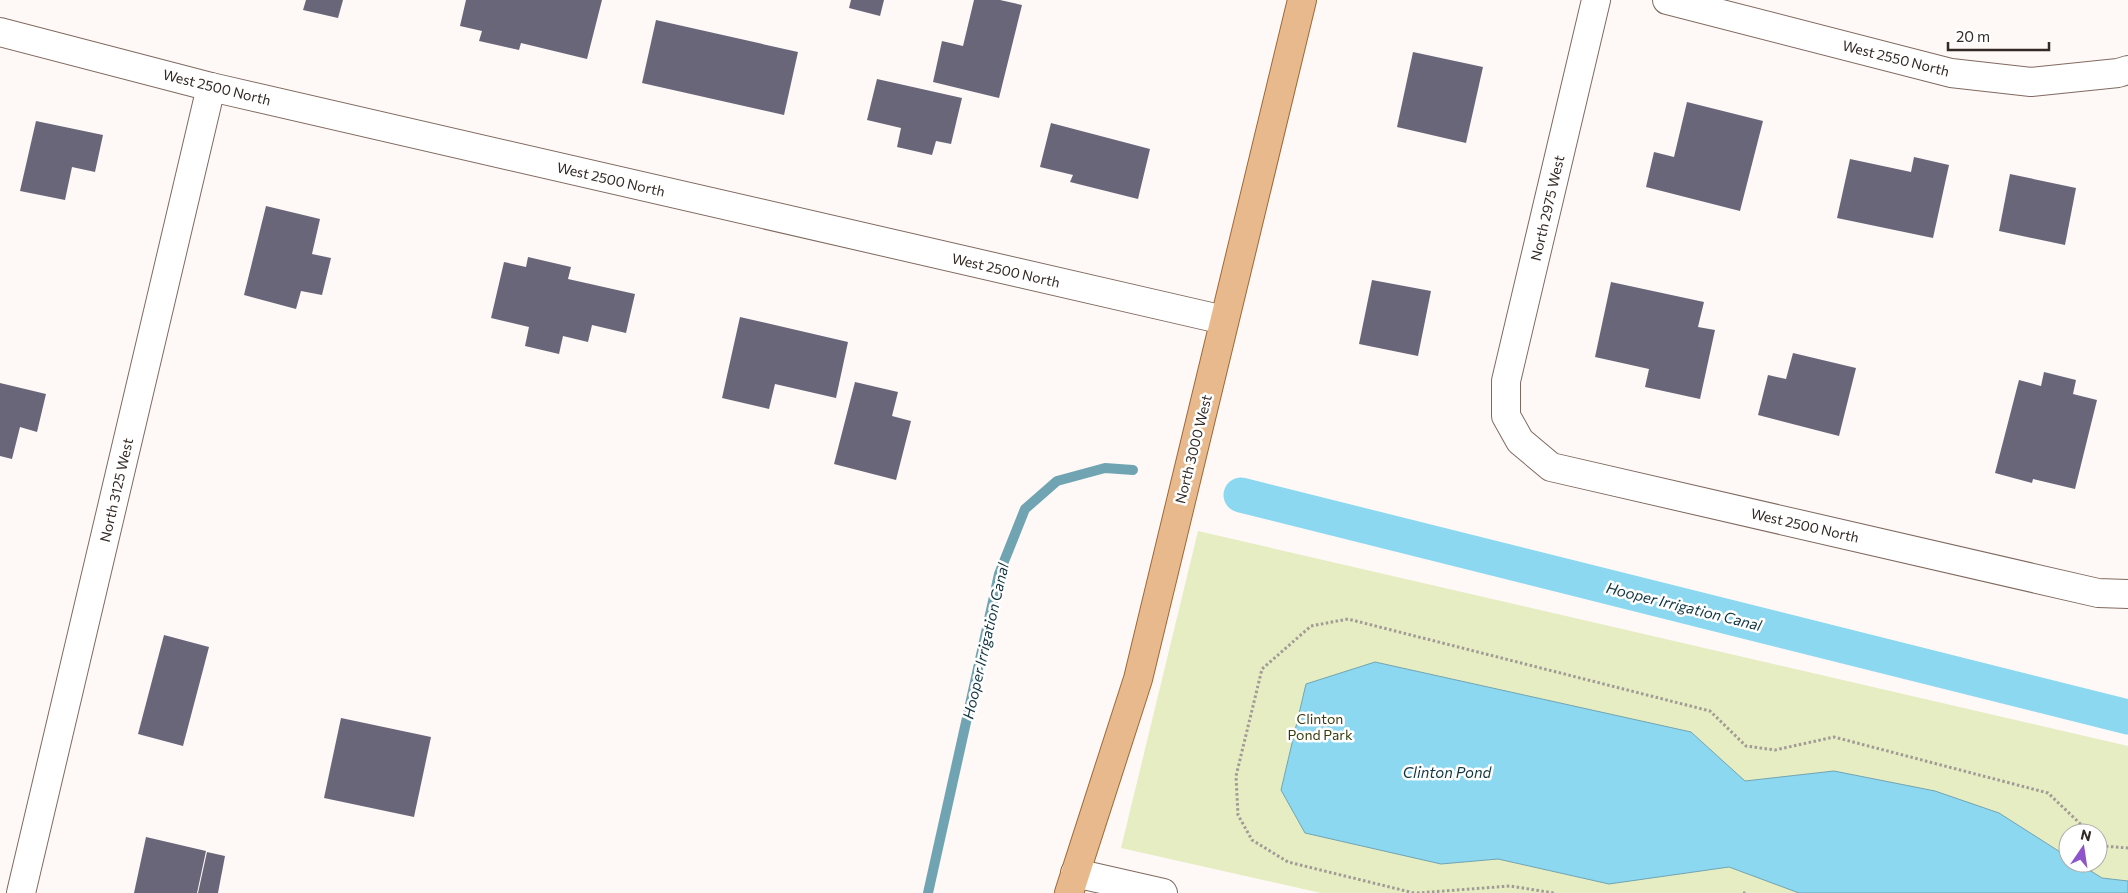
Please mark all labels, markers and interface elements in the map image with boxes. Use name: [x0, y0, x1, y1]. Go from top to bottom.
scale bar: [1948, 20, 2049, 52]
text: 20 m: [1956, 27, 1990, 45]
street label: West 2550 North: [1841, 37, 1951, 79]
street label: West 2500 North: [161, 65, 273, 109]
street label: North 2975 West: [1527, 153, 1567, 263]
street label: West 2500 North: [555, 158, 667, 200]
street label: West 2500 North: [950, 249, 1062, 291]
street label: North 3000 West: [1171, 392, 1215, 505]
street label: North 3125 West: [96, 436, 136, 544]
street label: West 2500 North: [1749, 504, 1861, 546]
water label: Hooper Irrigation Canal: [958, 560, 1012, 721]
water label: Hooper Irrigation Canal: [1604, 578, 1765, 634]
park label: Clinton Pond Park: [1288, 710, 1353, 743]
water label: Clinton Pond: [1403, 763, 1493, 781]
north arrow: [2058, 823, 2108, 873]
text: N: [2079, 825, 2093, 844]

